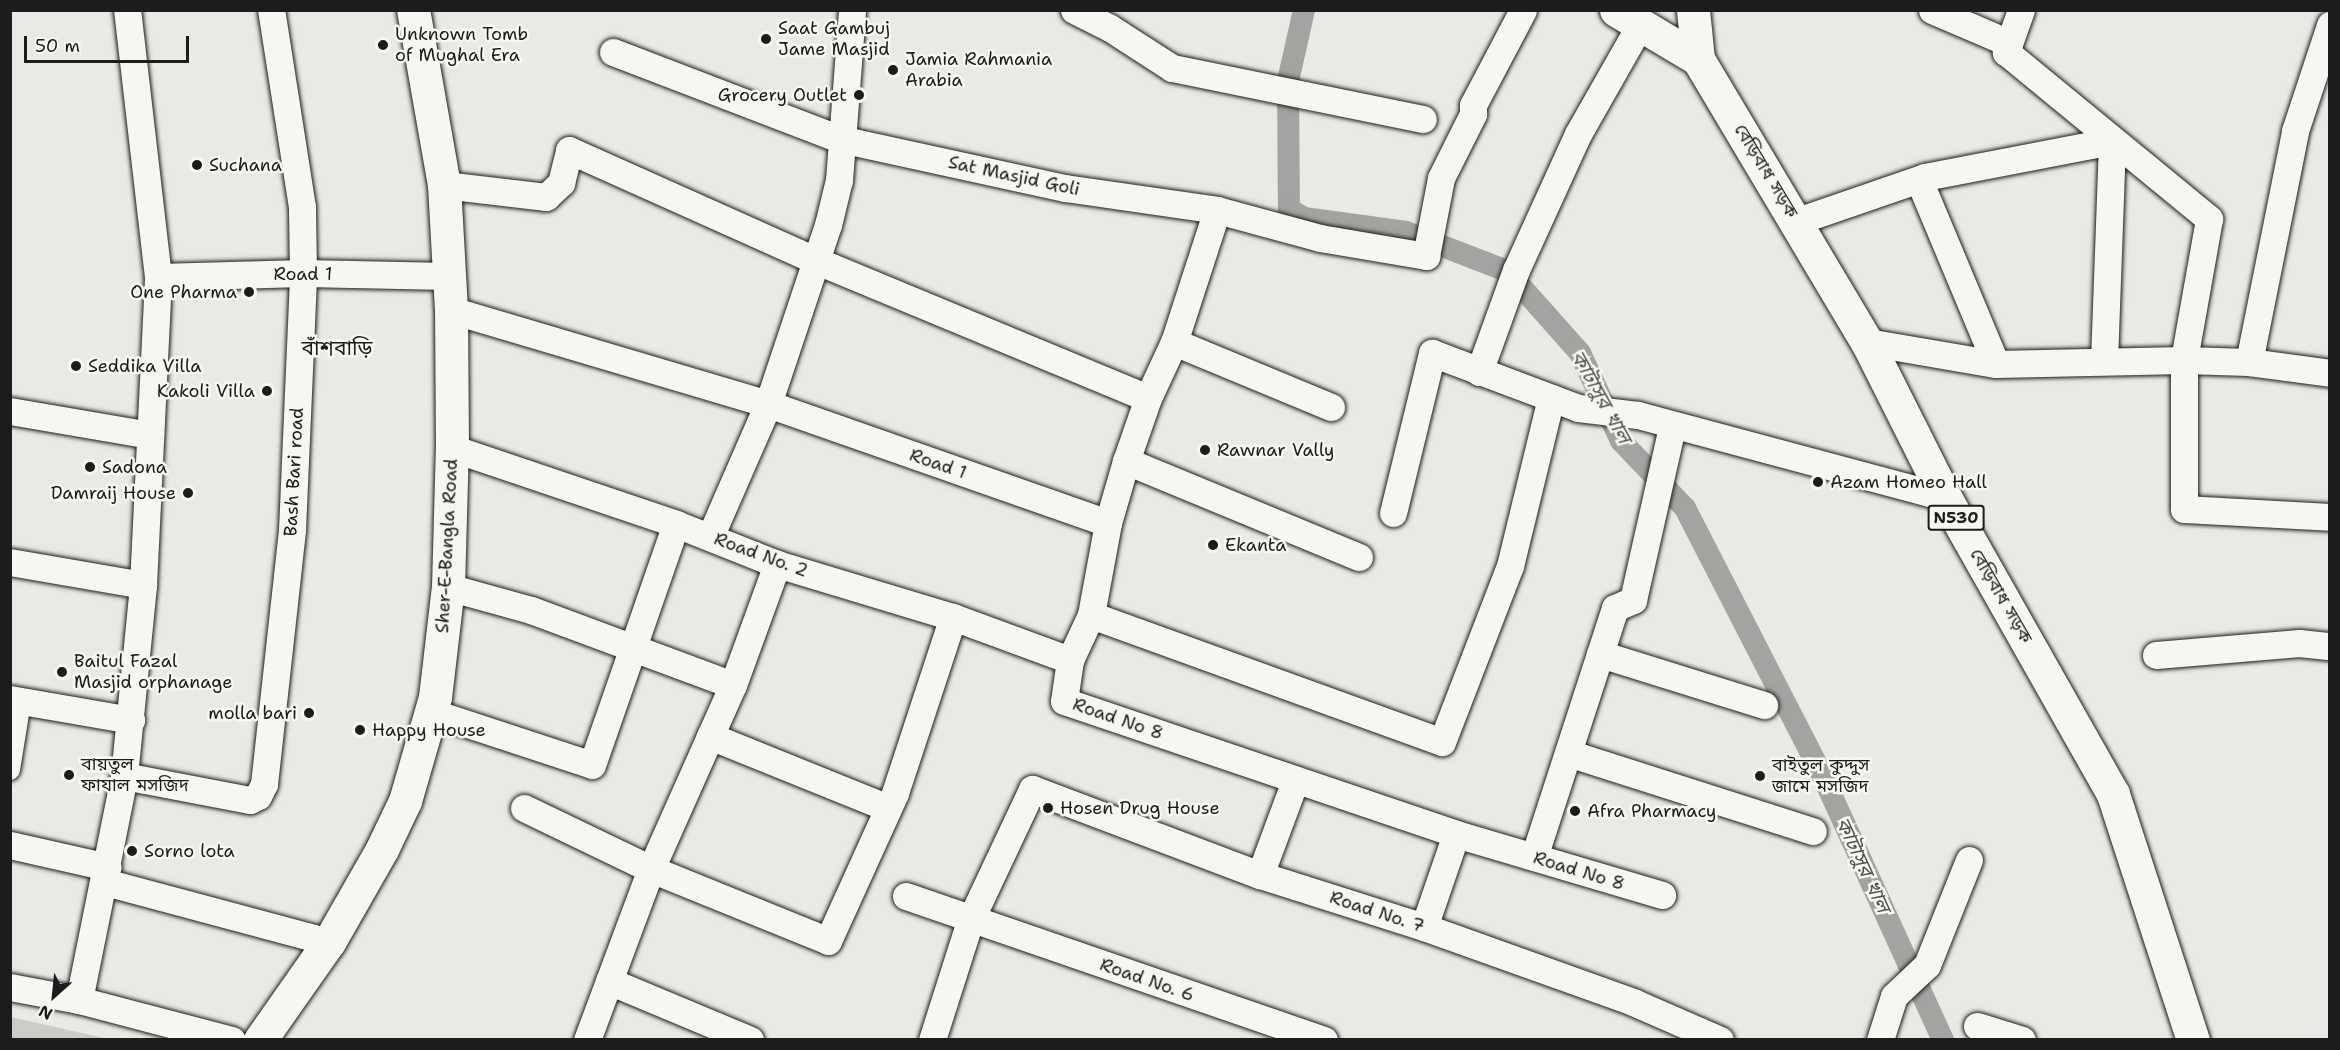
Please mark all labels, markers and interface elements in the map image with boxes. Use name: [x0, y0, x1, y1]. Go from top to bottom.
place label: Saat Gambuj Jame Masjid: [778, 18, 890, 60]
scale bar: [27, 24, 192, 62]
place label: Unknown Tomb of Mughal Era: [395, 24, 528, 66]
marker: Saat Gambuj Jame Masjid: [759, 32, 773, 46]
text: 50 m: [35, 34, 80, 58]
marker: Unknown Tomb of Mughal Era: [376, 38, 390, 52]
place label: Jamia Rahmania Arabia: [905, 49, 1052, 92]
marker: Jamia Rahmania Arabia: [886, 63, 900, 77]
place label: Grocery Outlet: [718, 84, 847, 106]
marker: Grocery Outlet: [852, 88, 866, 102]
street label: বেড়িবাধ সড়ক: [1730, 120, 1802, 222]
street label: Sat Masjid Goli: [946, 152, 1082, 200]
place label: Suchana: [209, 154, 282, 176]
marker: Suchana: [190, 158, 204, 172]
street label: Road 1: [274, 263, 332, 285]
place label: One Pharma: [130, 281, 237, 303]
marker: One Pharma: [242, 285, 256, 299]
district label: বাঁশবাড়ি: [301, 335, 373, 361]
water label: কাটাসুর খাল: [1566, 347, 1636, 447]
place label: Seddika Villa: [88, 355, 201, 377]
marker: Seddika Villa: [69, 359, 83, 373]
place label: Kakoli Villa: [157, 380, 255, 402]
marker: Kakoli Villa: [260, 384, 274, 398]
street label: Bash Bari road: [280, 407, 308, 537]
place label: Rawnar Vally: [1217, 439, 1334, 461]
marker: Rawnar Vally: [1198, 443, 1212, 457]
street label: Road 1: [907, 444, 969, 484]
place label: Sadona: [102, 456, 167, 478]
street label: Sher-E-Bangla Road: [432, 458, 462, 634]
marker: Sadona: [83, 460, 97, 474]
place label: Azam Homeo Hall: [1830, 471, 1987, 493]
marker: Azam Homeo Hall: [1811, 475, 1825, 489]
place label: Damraij House: [51, 482, 176, 504]
marker: Damraij House: [181, 486, 195, 500]
road number: N530: [1928, 505, 1984, 531]
street label: Road No. 2: [711, 528, 811, 582]
place label: Ekanta: [1225, 534, 1286, 556]
marker: Ekanta: [1206, 538, 1220, 552]
street label: বেড়িবাধ সড়ক: [1965, 545, 2037, 647]
place label: Baitul Fazal Masjid orphanage: [74, 651, 232, 694]
marker: Baitul Fazal Masjid orphanage: [55, 665, 69, 679]
street label: Road No 8: [1070, 693, 1166, 745]
place label: molla bari: [208, 702, 297, 724]
marker: molla bari: [302, 706, 316, 720]
place label: Happy House: [372, 719, 486, 741]
marker: Happy House: [353, 723, 367, 737]
place label: বায়তুল ফাযাল মসজিদ: [81, 754, 189, 796]
place label: বাইতুল কুদ্দুস জামে মসজিদ: [1772, 755, 1869, 798]
marker: বায়তুল ফাযাল মসজিদ: [62, 768, 76, 782]
marker: বাইতুল কুদ্দুস জামে মসজিদ: [1753, 769, 1767, 783]
place label: Hosen Drug House: [1060, 797, 1220, 819]
place label: Afra Pharmacy: [1587, 800, 1716, 822]
marker: Hosen Drug House: [1041, 801, 1055, 815]
marker: Afra Pharmacy: [1568, 804, 1582, 818]
water label: কাটাসুর খাল: [1831, 814, 1895, 916]
place label: Sorno lota: [144, 840, 235, 862]
marker: Sorno lota: [125, 844, 139, 858]
street label: Road No 8: [1531, 847, 1627, 895]
street label: Road No. 7: [1327, 887, 1427, 937]
street label: Road No. 6: [1097, 954, 1197, 1006]
north arrow: [24, 966, 84, 1026]
text: N: [35, 1000, 56, 1025]

